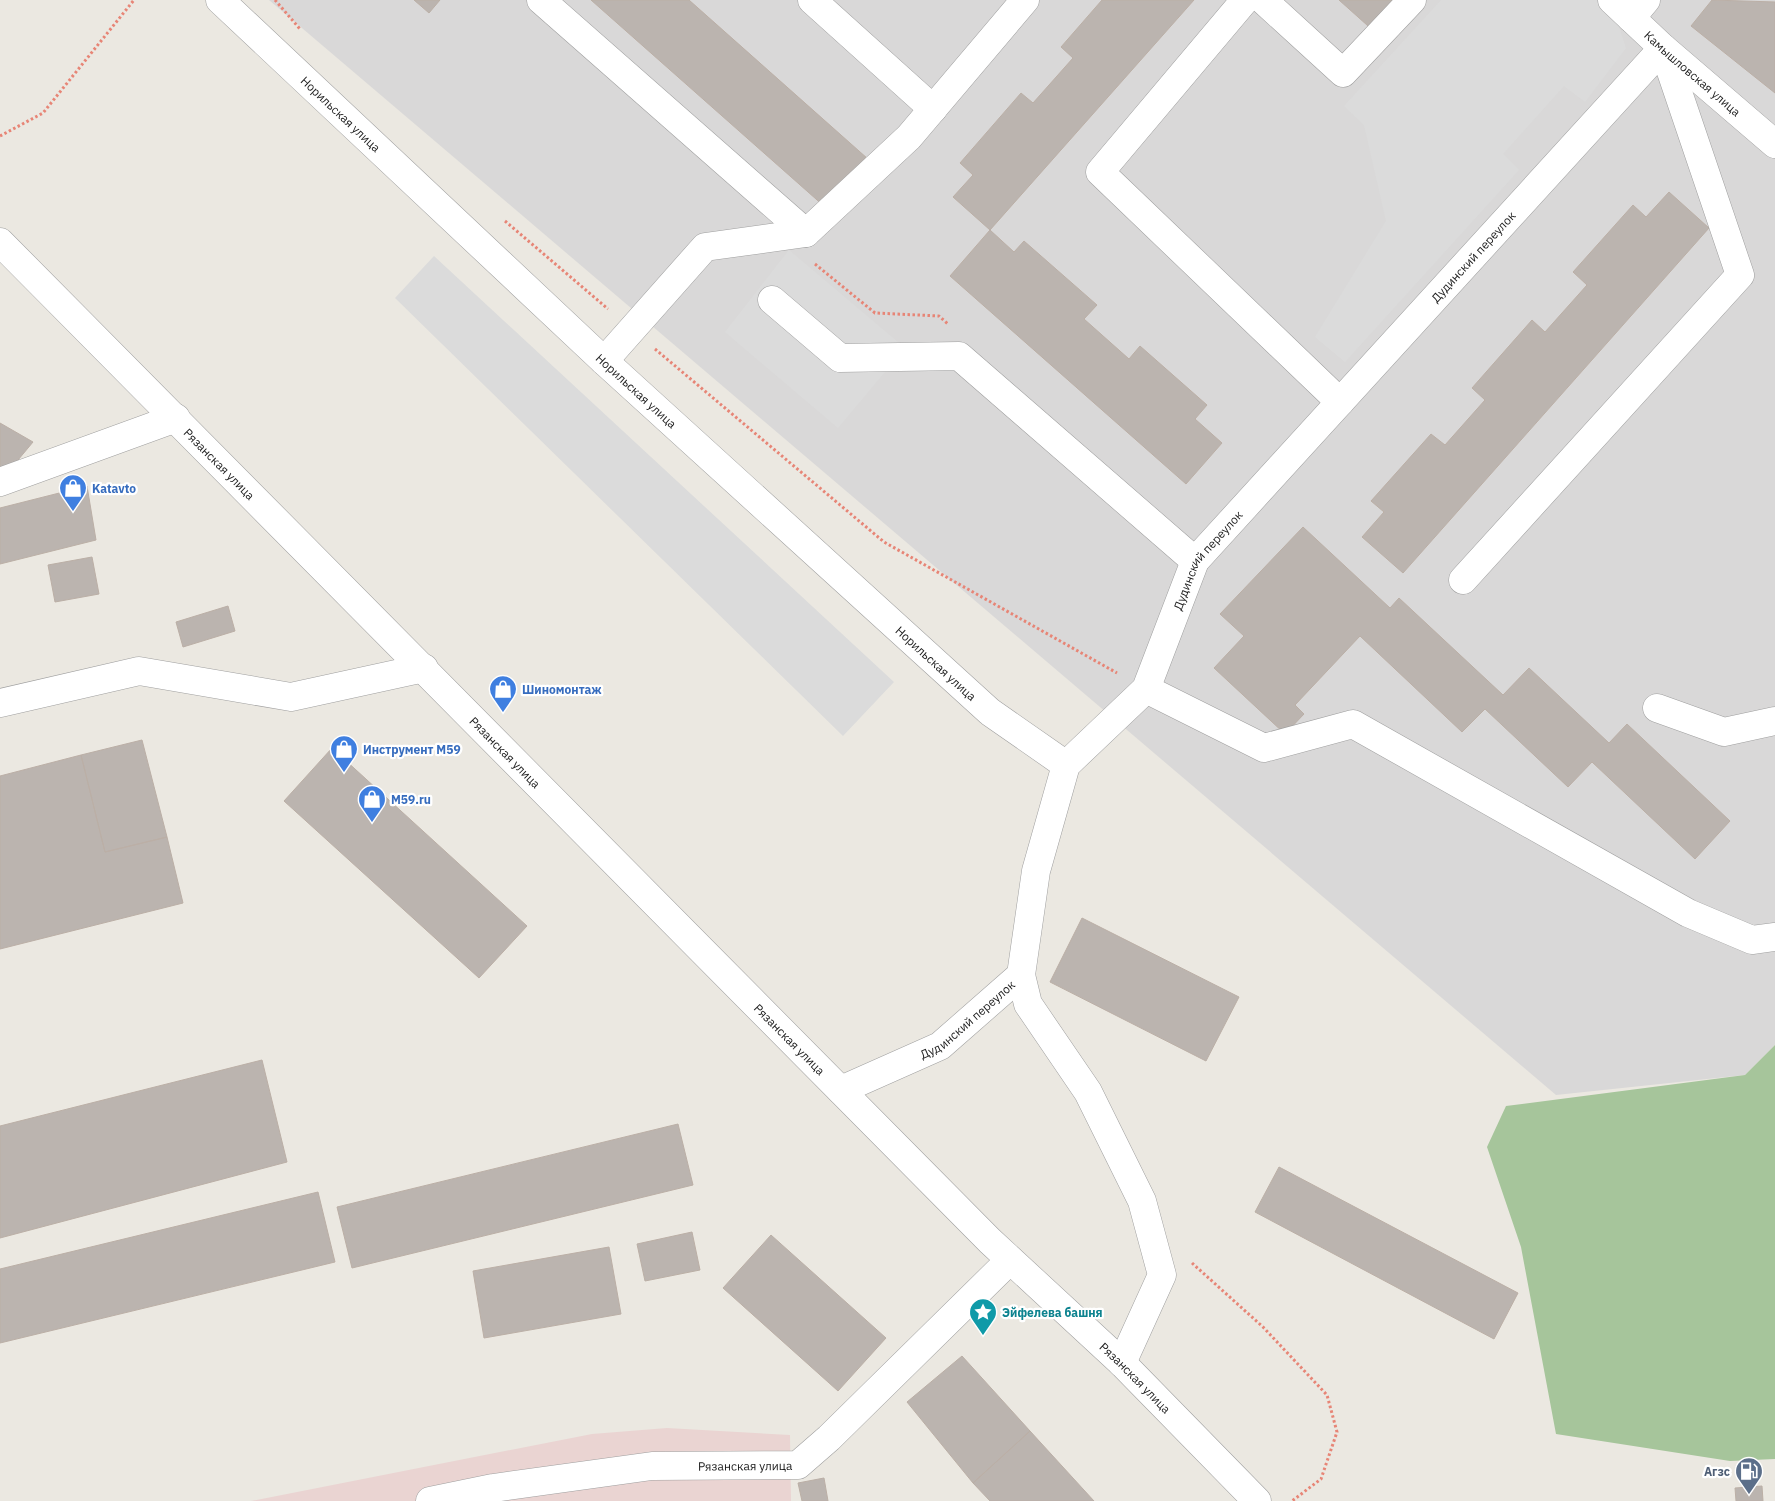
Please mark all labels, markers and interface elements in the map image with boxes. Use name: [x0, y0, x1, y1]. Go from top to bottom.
street label: Камышловская улица: [1642, 27, 1744, 119]
street label: Норильская улица: [298, 73, 384, 155]
street label: Дудинский переулок: [1427, 207, 1519, 305]
street label: Норильская улица: [593, 350, 680, 431]
street label: Рязанская улица: [181, 425, 259, 503]
shop icon: Katavto: [58, 473, 88, 512]
place label: Katavto: [92, 481, 136, 496]
street label: Дудинский переулок: [1169, 507, 1246, 612]
street label: Норильская улица: [893, 623, 980, 704]
shop icon: Шиномонтаж: [488, 674, 518, 713]
place label: Шиномонтаж: [522, 682, 602, 697]
street label: Рязанская улица: [467, 713, 544, 791]
shop icon: Инструмент М59: [329, 734, 359, 773]
place label: Инструмент М59: [363, 742, 461, 757]
shop icon: M59.ru: [357, 784, 387, 823]
place label: M59.ru: [391, 792, 431, 807]
street label: Дудинский переулок: [917, 976, 1018, 1062]
street label: Рязанская улица: [751, 1000, 829, 1078]
place icon: Эйфелева башня: [968, 1297, 998, 1336]
place label: Эйфелева башня: [1002, 1305, 1103, 1320]
street label: Рязанская улица: [1097, 1339, 1175, 1417]
fuel station icon: Агзс: [1734, 1456, 1764, 1495]
street label: Рязанская улица: [698, 1458, 793, 1473]
place label: Агзс: [1704, 1464, 1730, 1479]

